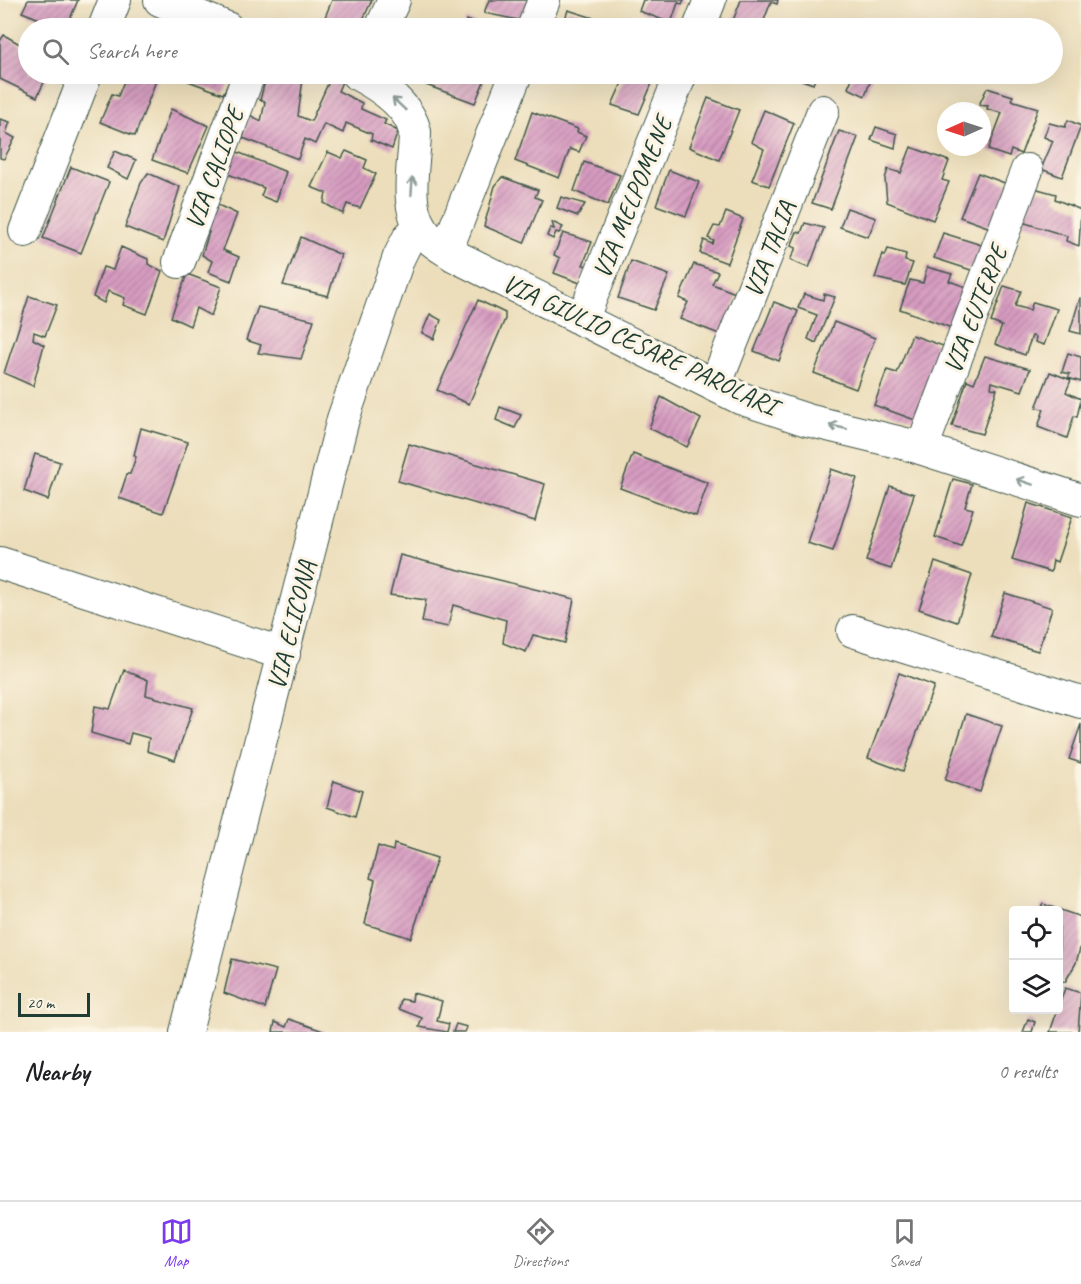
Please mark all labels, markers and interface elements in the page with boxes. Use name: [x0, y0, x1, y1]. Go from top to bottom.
search box: [18, 18, 1063, 84]
icon: search: [39, 35, 72, 68]
text: Search here: [87, 37, 177, 65]
one-way arrow: [391, 97, 406, 111]
street label: VIA CALIOPE: [177, 99, 253, 234]
north arrow: [937, 102, 991, 156]
street label: VIA MELPOMENE: [585, 108, 681, 283]
one-way arrow: [407, 176, 418, 196]
street label: VIA TALIA: [736, 196, 803, 302]
street label: VIA EUTERPE: [936, 237, 1016, 378]
street label: VIA GIULIO CESARE PAROLARI: [497, 266, 787, 425]
one-way arrow: [829, 421, 848, 433]
one-way arrow: [1016, 476, 1035, 487]
street label: VIA ELICONA: [260, 556, 324, 693]
map controls: [1009, 906, 1063, 1014]
button: locate: [1009, 906, 1063, 960]
button: layers: [1009, 960, 1063, 1014]
scale bar: [18, 990, 90, 1018]
text: 20 m: [27, 993, 54, 1013]
text: Nearby: [24, 1055, 89, 1088]
text: 0 results: [998, 1059, 1057, 1084]
tab: Map: [160, 1215, 193, 1271]
tab: Directions: [513, 1215, 568, 1271]
tab: Saved: [888, 1215, 921, 1271]

